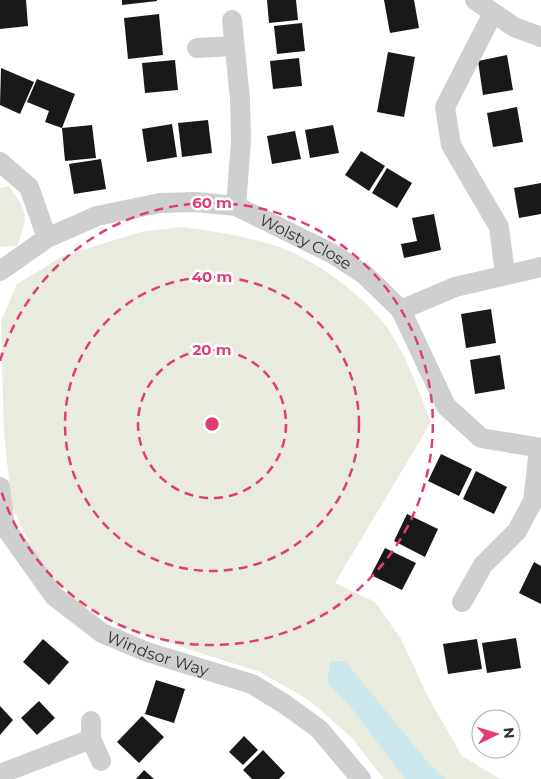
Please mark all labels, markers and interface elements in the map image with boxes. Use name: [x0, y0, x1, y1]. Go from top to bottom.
text: 60 m: [192, 193, 232, 212]
street label: Wolsty Close: [257, 210, 355, 274]
text: 40 m: [192, 267, 232, 286]
text: 20 m: [192, 340, 232, 359]
centre of rings: [203, 415, 221, 433]
street label: Windsor Way: [104, 627, 211, 680]
north arrow: [471, 709, 521, 759]
text: N: [499, 726, 518, 739]

